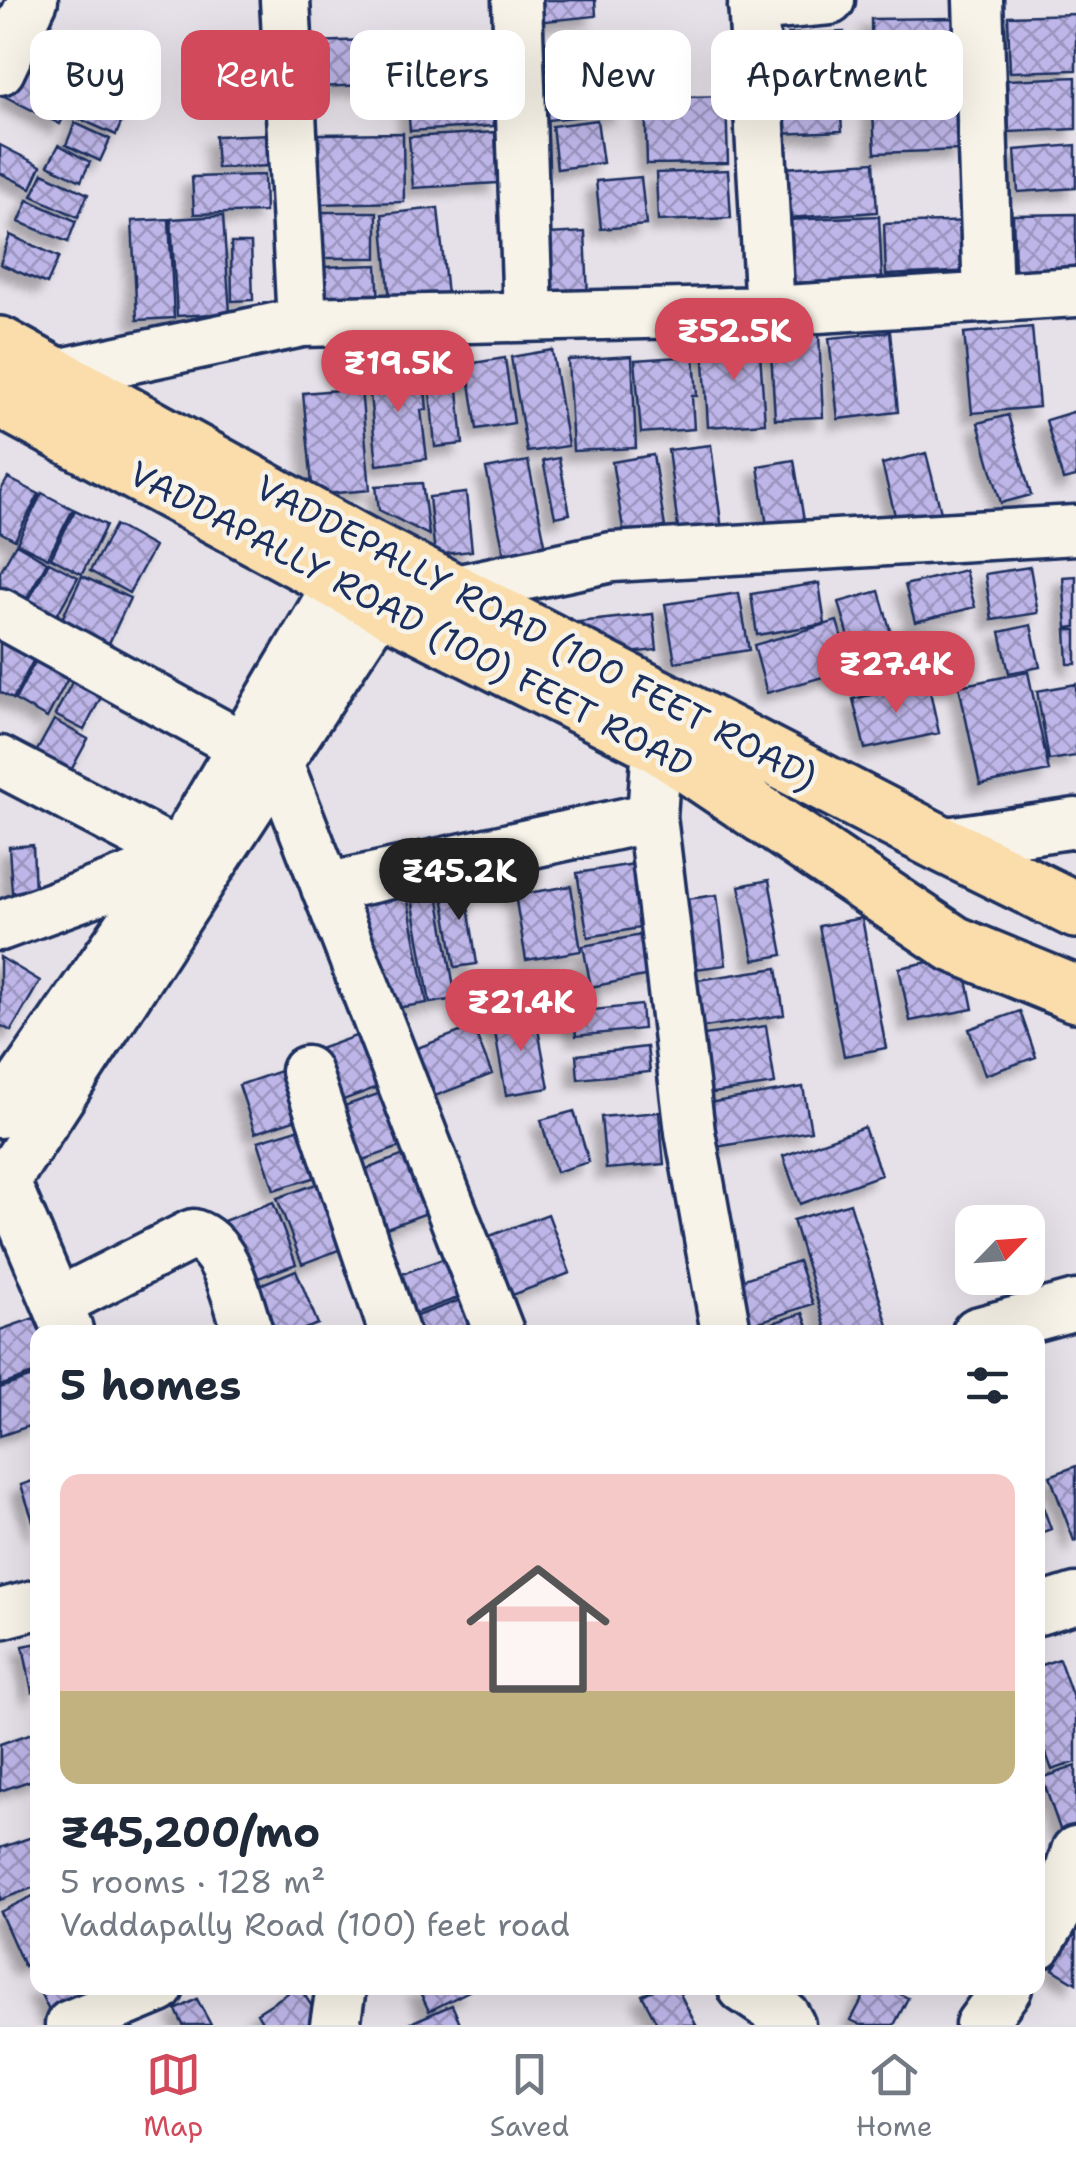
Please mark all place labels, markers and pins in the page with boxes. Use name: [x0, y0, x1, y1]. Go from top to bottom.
pin: ₹52.5K: [653, 298, 815, 383]
pin: ₹19.5K: [317, 330, 479, 415]
pin: ₹27.4K: [815, 631, 977, 716]
pin: ₹45.2K: [378, 838, 540, 923]
pin: ₹21.4K: [440, 969, 602, 1054]

